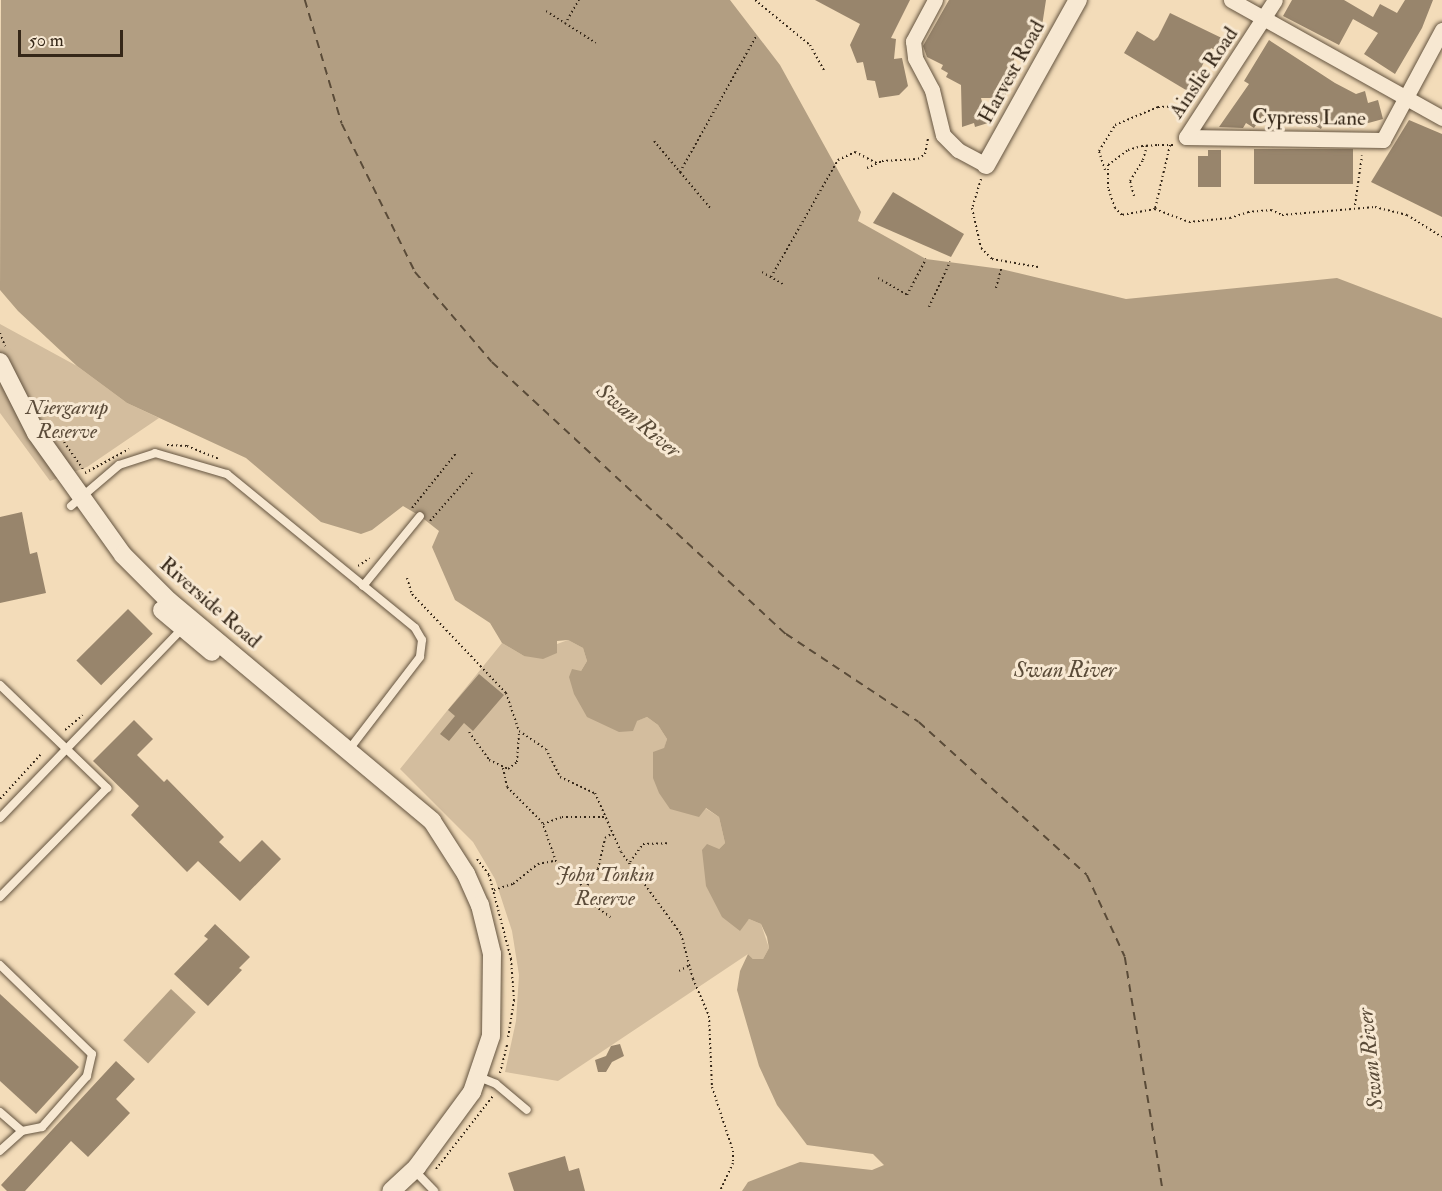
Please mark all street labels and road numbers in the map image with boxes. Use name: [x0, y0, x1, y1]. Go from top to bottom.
street label: Harvest Road: [973, 16, 1051, 128]
street label: Ainslie Road: [1164, 22, 1244, 124]
street label: Cypress Lane: [1252, 104, 1366, 132]
street label: Riverside Road: [154, 552, 266, 654]

